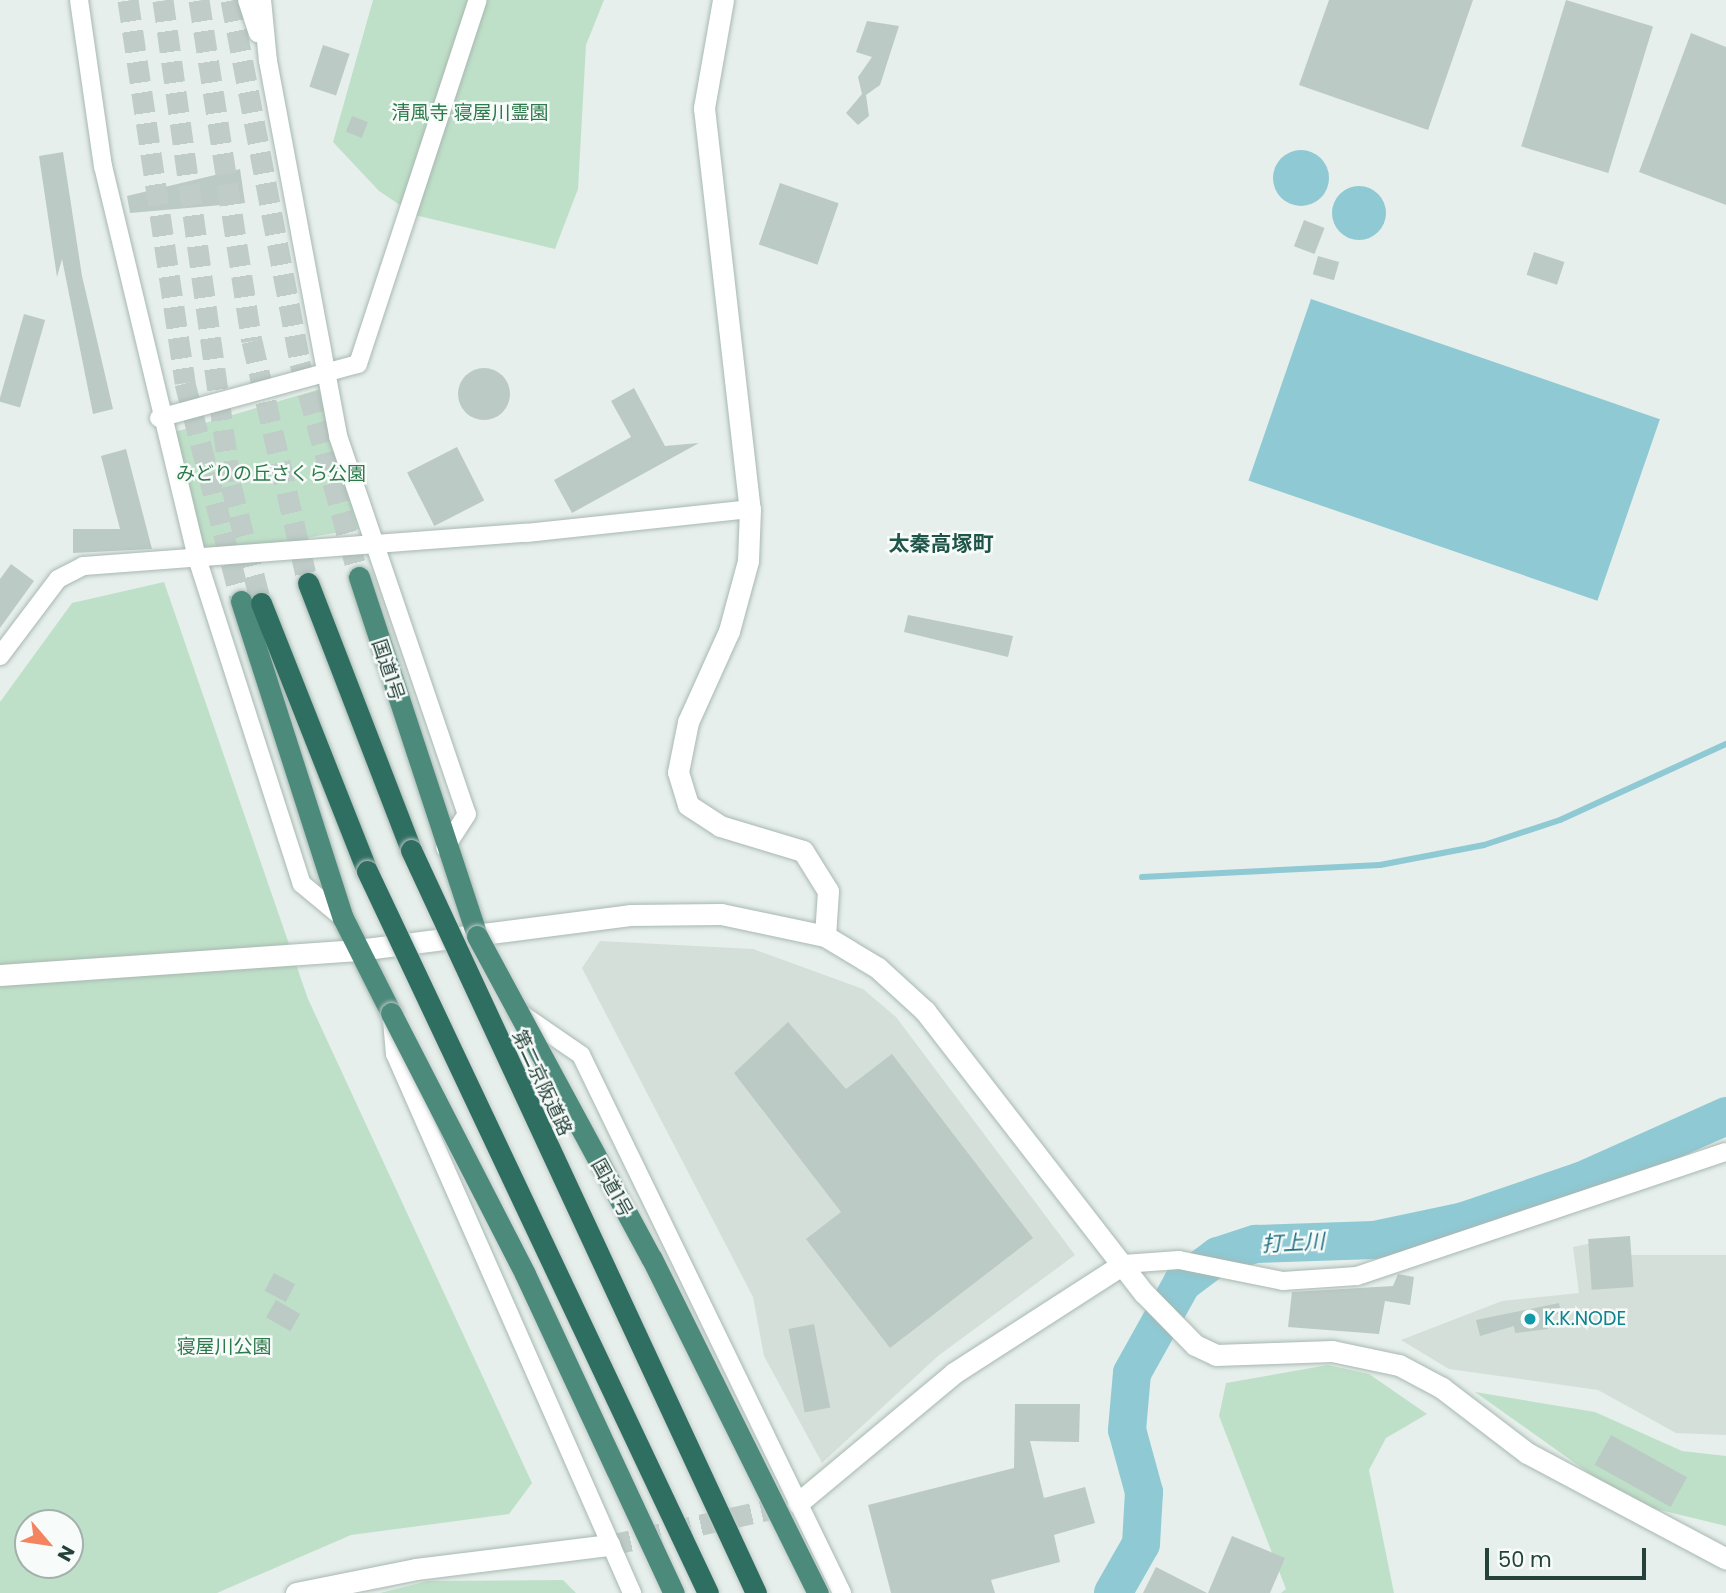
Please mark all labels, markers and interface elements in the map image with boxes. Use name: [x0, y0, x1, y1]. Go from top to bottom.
park label: 清風寺 寝屋川霊園: [391, 102, 549, 124]
park label: みどりの丘さくら公園: [176, 463, 366, 485]
district label: 太秦高塚町: [889, 531, 993, 557]
street label: 国道1号: [367, 636, 409, 704]
street label: 第二京阪道路: [508, 1027, 576, 1139]
street label: 国道1号: [587, 1155, 637, 1221]
water label: 打上川: [1261, 1229, 1325, 1257]
place label: K.K.NODE: [1544, 1308, 1626, 1330]
marker: K.K.NODE: [1522, 1311, 1538, 1327]
park label: 寝屋川公園: [177, 1336, 271, 1358]
north arrow: [14, 1509, 84, 1579]
scale bar: [1488, 1534, 1649, 1578]
text: N: [51, 1541, 81, 1566]
text: 50 m: [1498, 1545, 1552, 1574]

